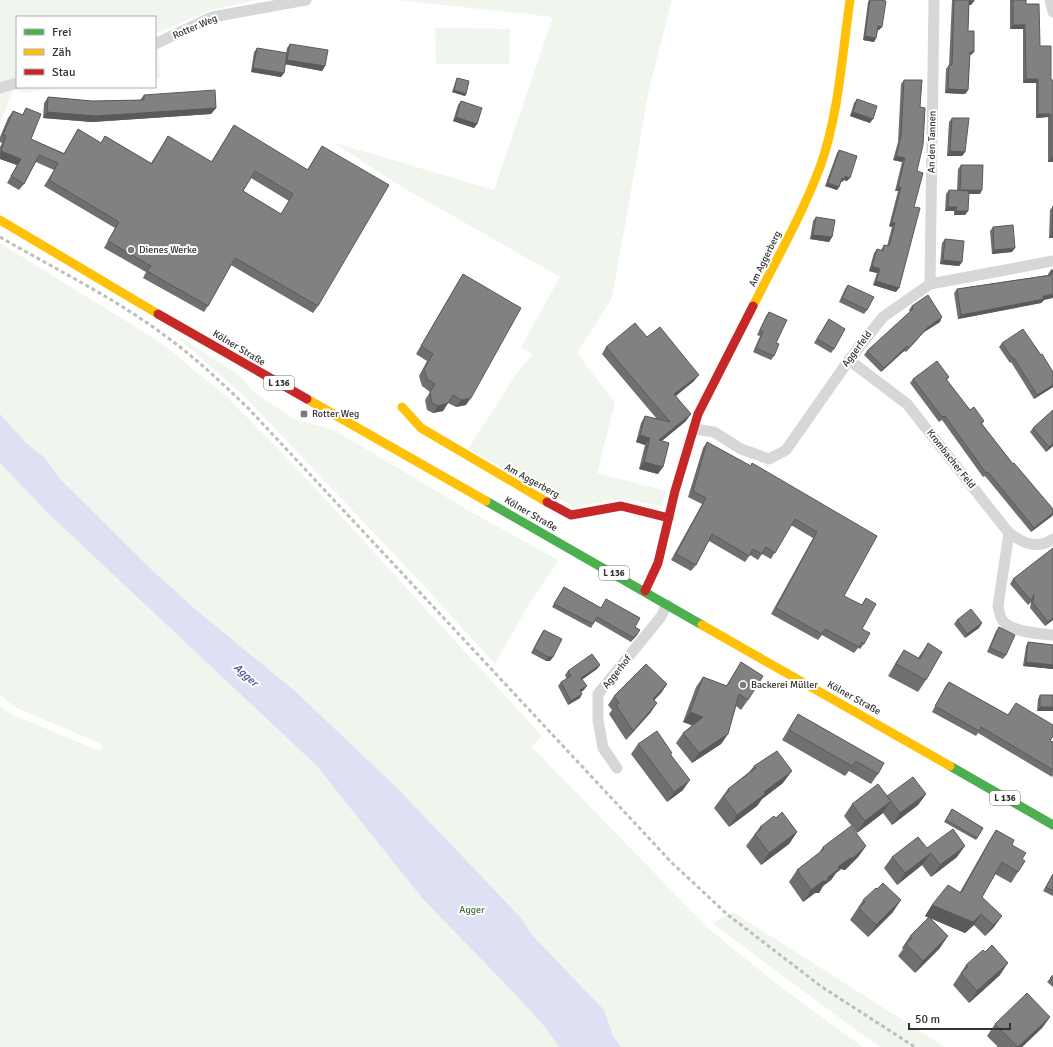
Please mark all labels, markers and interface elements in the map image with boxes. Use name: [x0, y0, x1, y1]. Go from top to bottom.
street label: Rotter Weg: [171, 12, 219, 42]
legend: [16, 16, 156, 88]
text: Frei: [52, 25, 71, 40]
text: Zäh: [52, 45, 71, 60]
text: Stau: [52, 65, 76, 80]
street label: An den Tannen: [925, 111, 939, 173]
street label: Am Aggerberg: [746, 229, 784, 289]
place label: Dienes Werke: [139, 244, 197, 256]
marker: Dienes Werke: [126, 245, 136, 255]
street label: Kölner Straße: [211, 328, 267, 368]
street label: Aggerfeld: [840, 329, 874, 369]
road number: L 136: [264, 376, 294, 390]
place label: Rotter Weg: [312, 408, 359, 420]
marker: Rotter Weg: [299, 409, 309, 419]
street label: Krombacher Feld: [924, 427, 978, 491]
street label: Am Aggerberg: [503, 461, 561, 501]
street label: Kölner Straße: [502, 494, 560, 534]
road number: L 136: [599, 566, 629, 580]
street label: Aggerhof: [600, 652, 634, 691]
water label: Agger: [231, 661, 262, 690]
street label: Kölner Straße: [825, 678, 883, 718]
place label: Backerei Müller: [751, 679, 818, 691]
marker: Backerei Müller: [738, 680, 748, 690]
road number: L 136: [990, 791, 1020, 805]
park label: Agger: [459, 904, 485, 916]
scale bar: [909, 1005, 1010, 1031]
text: 50 m: [915, 1012, 940, 1027]

